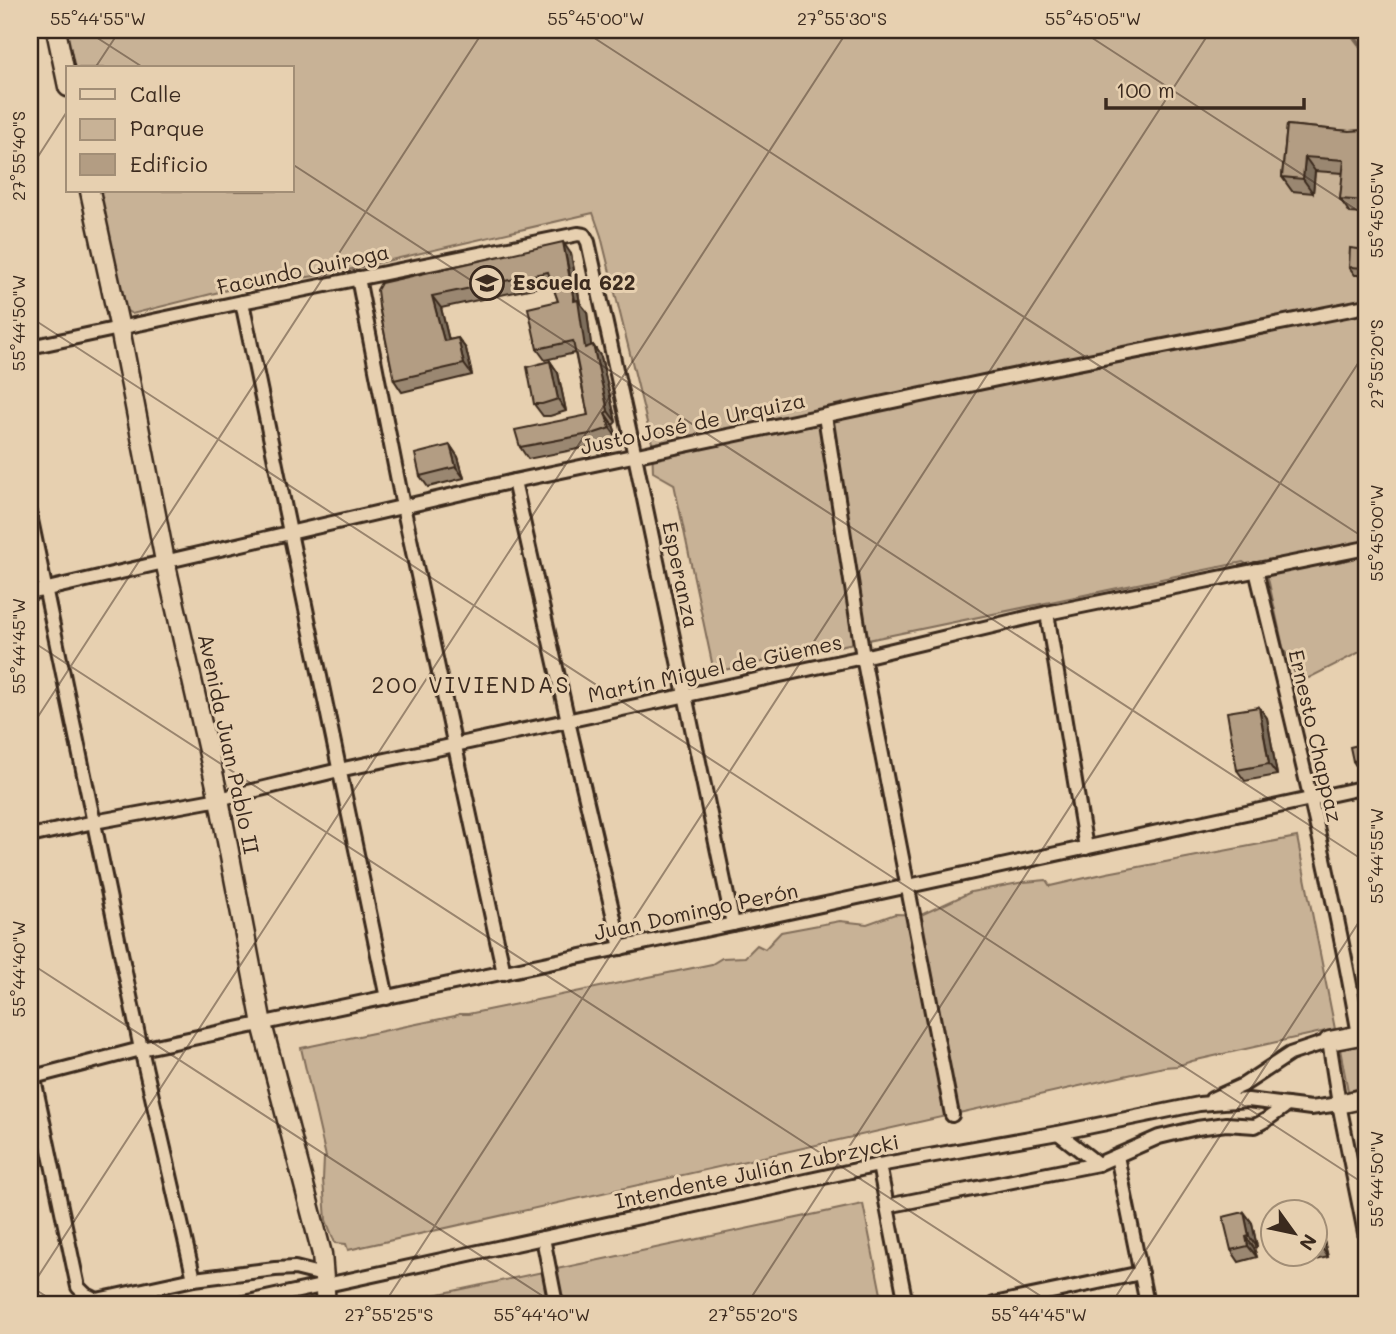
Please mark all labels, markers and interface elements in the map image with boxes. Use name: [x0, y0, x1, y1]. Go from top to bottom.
text: 55°44'55"W: [50, 6, 146, 30]
text: 55°45'00"W: [547, 6, 645, 30]
text: 27°55'30"S: [797, 6, 887, 30]
text: 55°45'05"W: [1045, 6, 1141, 30]
legend: [66, 66, 294, 192]
scale bar: [1106, 66, 1303, 110]
text: 100 m: [1116, 76, 1175, 103]
text: Calle: [130, 80, 182, 107]
text: 27°55'40"S: [6, 111, 30, 201]
text: Parque: [130, 114, 204, 141]
text: Edificio: [130, 150, 208, 177]
text: 55°45'05"W: [1364, 162, 1388, 258]
street label: Facundo Quiroga: [214, 237, 391, 300]
school or university icon: Escuela 622: [468, 264, 506, 302]
place label: Escuela 622: [512, 268, 635, 295]
text: 55°44'50"W: [6, 275, 30, 371]
text: 27°55'20"S: [1364, 319, 1388, 409]
street label: Justo José de Urquiza: [578, 385, 808, 460]
text: 55°45'00"W: [1364, 484, 1388, 582]
street label: Esperanza: [657, 519, 706, 630]
text: 55°44'45"W: [6, 598, 30, 694]
street label: Martín Miguel de Güemes: [585, 627, 844, 708]
street label: Avenida Juan Pablo II: [193, 631, 266, 856]
street label: Ernesto Chappaz: [1283, 647, 1349, 825]
district label: 200 VIVIENDAS: [371, 669, 571, 699]
text: 55°44'55"W: [1364, 808, 1388, 904]
street label: Juan Domingo Perón: [591, 876, 800, 945]
text: 55°44'40"W: [6, 921, 30, 1017]
street label: Intendente Julián Zubrzycki: [612, 1127, 901, 1214]
text: 55°44'50"W: [1364, 1131, 1388, 1227]
north arrow: [1260, 1198, 1330, 1268]
text: N: [1294, 1230, 1323, 1255]
text: 27°55'25"S: [345, 1302, 433, 1326]
text: 55°44'40"W: [494, 1302, 590, 1326]
text: 27°55'20"S: [708, 1302, 798, 1326]
text: 55°44'45"W: [991, 1302, 1087, 1326]

